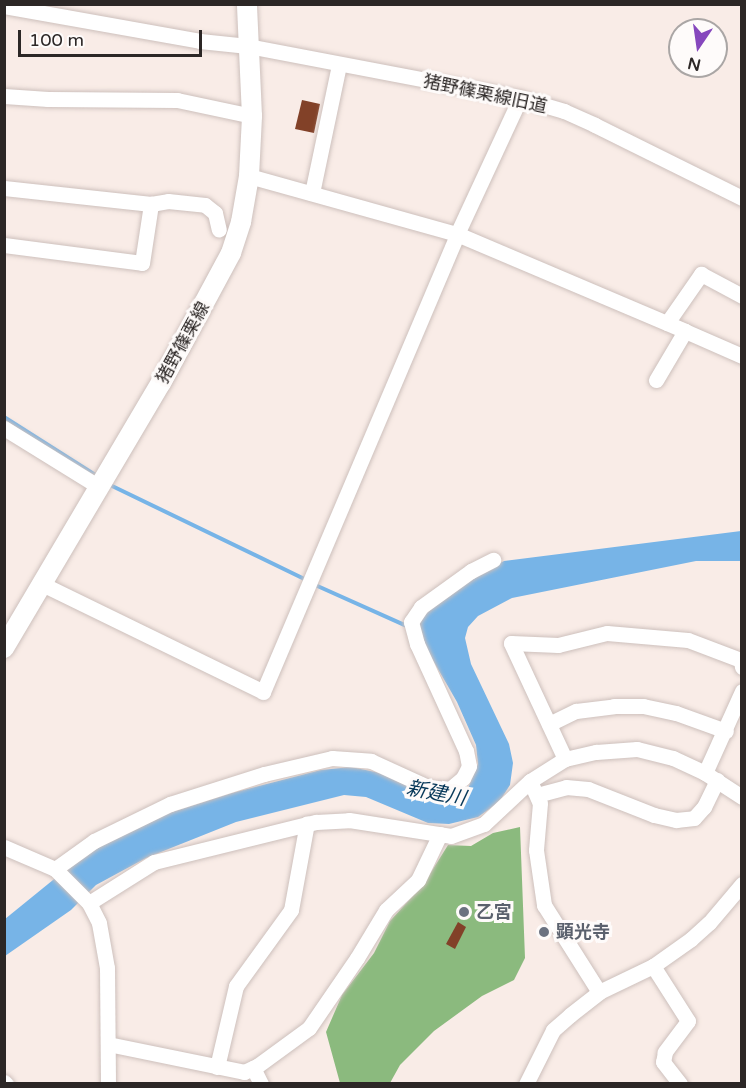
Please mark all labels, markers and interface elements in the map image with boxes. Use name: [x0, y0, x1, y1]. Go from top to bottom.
scale bar: [21, 18, 206, 56]
north arrow: [668, 18, 728, 78]
text: 100 m: [29, 29, 84, 51]
text: N: [686, 52, 703, 75]
street label: 猪野篠栗線旧道: [421, 70, 549, 118]
street label: 猪野篠栗線: [152, 298, 214, 388]
water label: 新建川: [404, 776, 468, 812]
place label: 乙宮: [476, 901, 512, 923]
marker: 乙宮: [457, 905, 471, 919]
place label: 顕光寺: [556, 921, 610, 943]
marker: 顕光寺: [537, 925, 551, 939]

